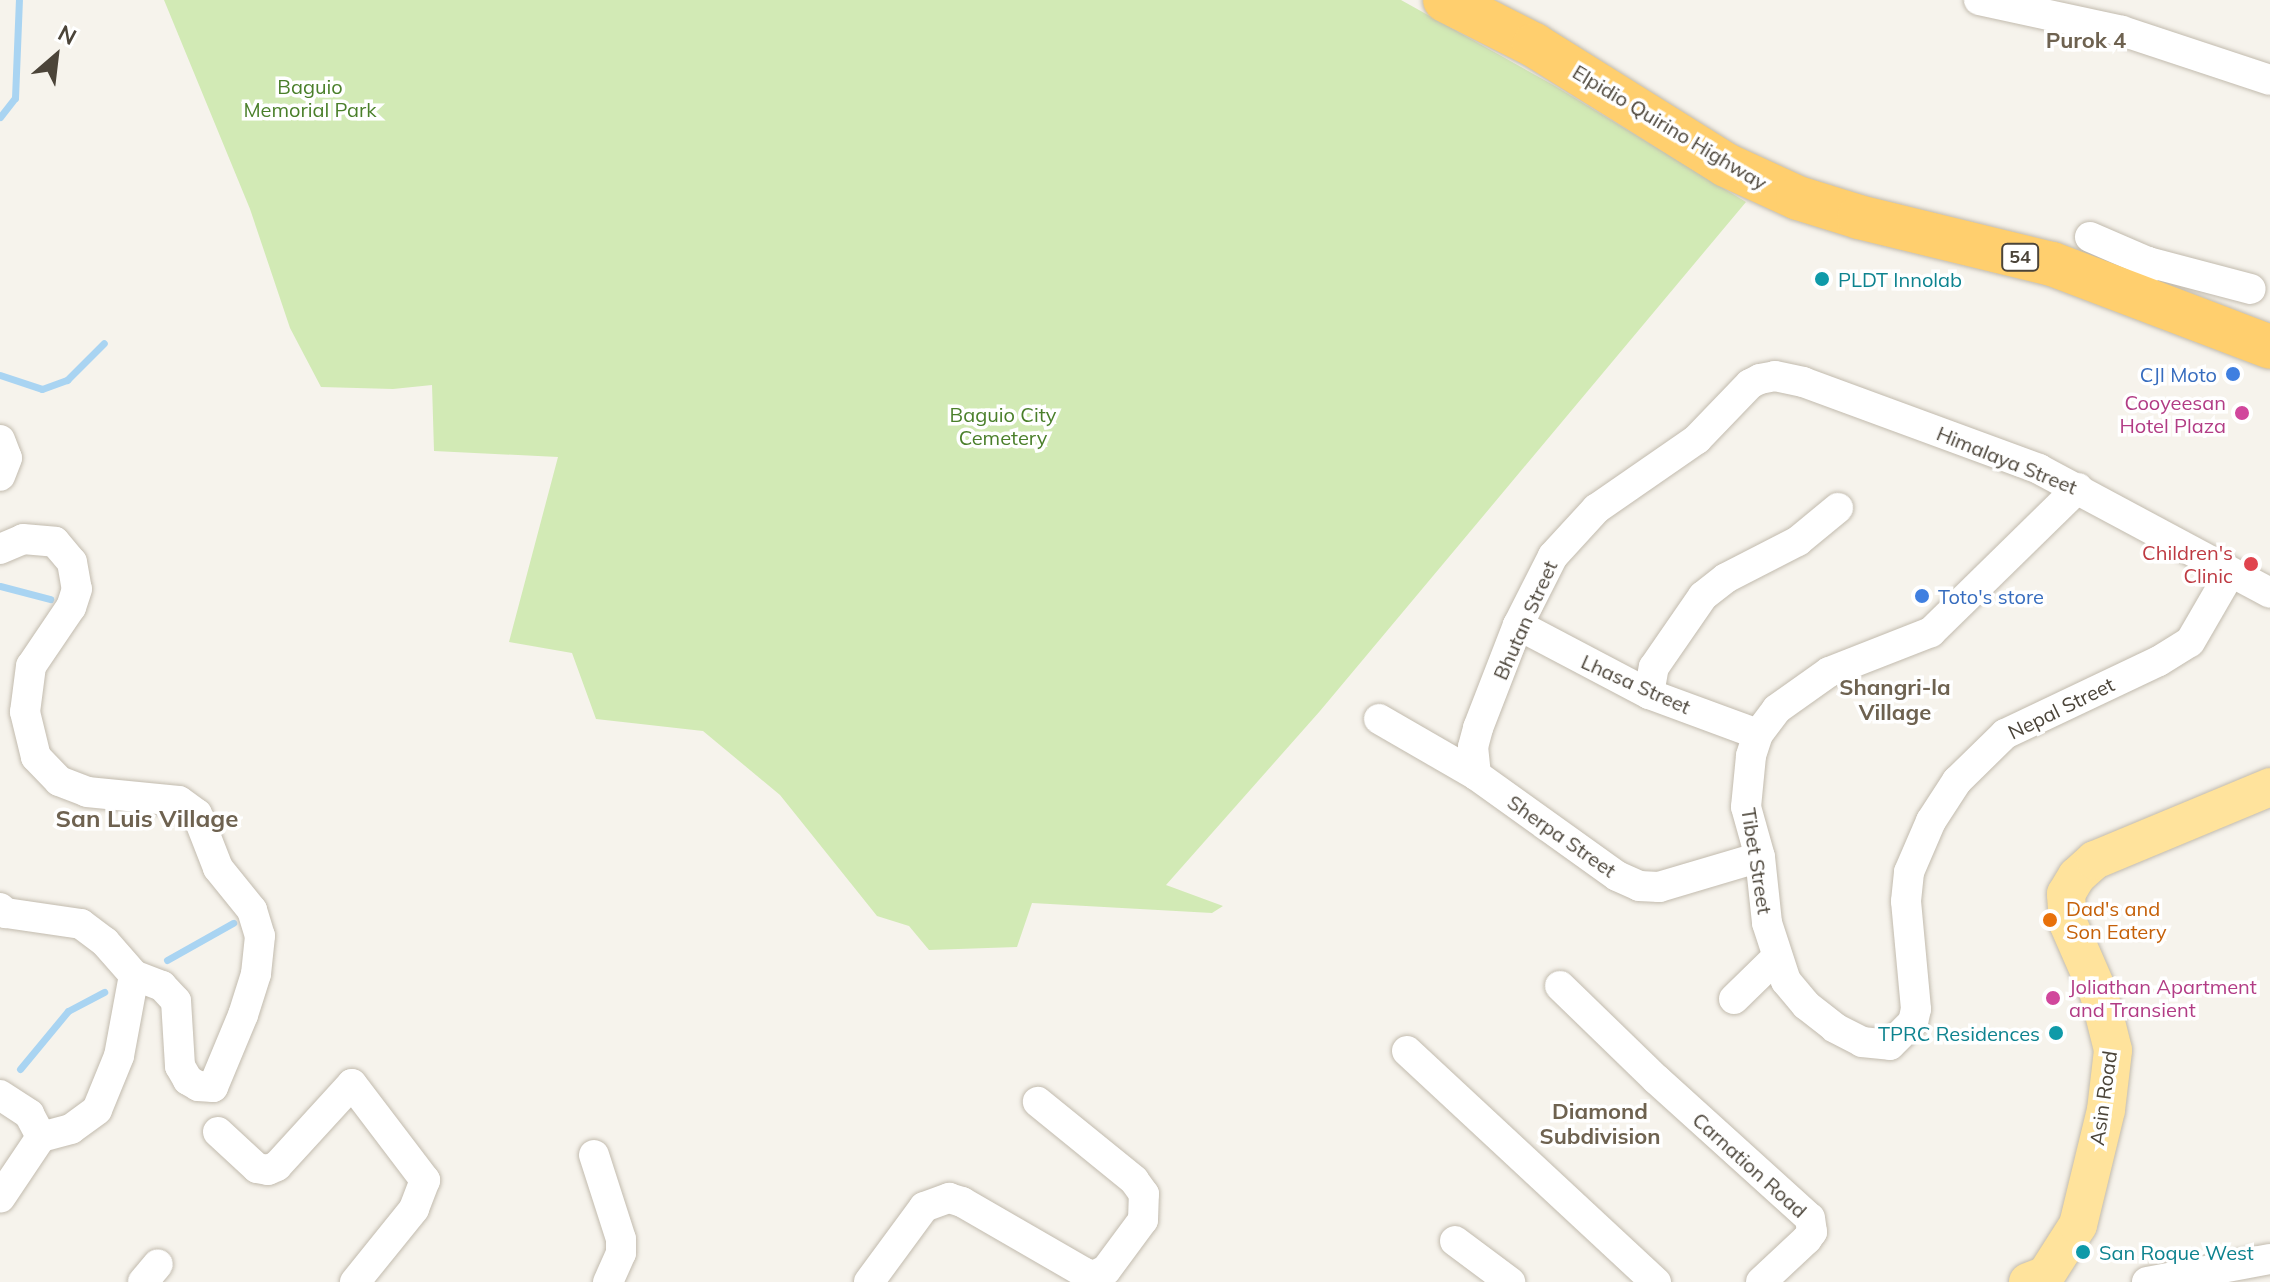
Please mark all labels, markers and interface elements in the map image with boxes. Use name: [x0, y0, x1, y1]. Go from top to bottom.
north arrow: [16, 16, 96, 96]
text: N: [53, 19, 81, 51]
district label: Purok 4: [2046, 28, 2126, 54]
street label: Elpidio Quirino Highway: [1569, 59, 1771, 195]
park label: Baguio Memorial Park: [243, 75, 377, 122]
road number: 54: [2000, 243, 2040, 271]
place label: PLDT Innolab: [1838, 267, 1962, 291]
marker: PLDT Innolab: [1813, 270, 1831, 288]
place label: CJI Moto: [2140, 362, 2217, 386]
marker: CJI Moto: [2224, 365, 2242, 383]
place label: Cooyeesan Hotel Plaza: [2120, 390, 2226, 437]
park label: Baguio City Cemetery: [950, 402, 1056, 449]
marker: Cooyeesan Hotel Plaza: [2233, 404, 2251, 422]
street label: Himalaya Street: [1933, 421, 2081, 499]
place label: Children's Clinic: [2142, 540, 2233, 587]
marker: Children's Clinic: [2240, 553, 2262, 575]
street label: Bhutan Street: [1488, 557, 1562, 683]
place label: Toto's store: [1938, 584, 2044, 608]
marker: Toto's store: [1913, 587, 1931, 605]
street label: Lhasa Street: [1578, 649, 1694, 719]
street label: Nepal Street: [2004, 672, 2118, 744]
district label: Shangri-la Village: [1839, 674, 1951, 726]
street label: Sherpa Street: [1503, 790, 1621, 882]
district label: San Luis Village: [56, 805, 238, 833]
street label: Tibet Street: [1737, 806, 1777, 916]
place label: Dad's and Son Eatery: [2066, 896, 2167, 943]
marker: Dad's and Son Eatery: [2041, 911, 2059, 929]
place label: Joliathan Apartment and Transient: [2069, 974, 2257, 1021]
marker: Joliathan Apartment and Transient: [2044, 989, 2062, 1007]
place label: TPRC Residences: [1878, 1021, 2040, 1045]
marker: TPRC Residences: [2047, 1024, 2065, 1042]
street label: Asin Road: [2084, 1049, 2122, 1147]
district label: Diamond Subdivision: [1539, 1098, 1661, 1150]
street label: Carnation Road: [1688, 1107, 1812, 1223]
place label: San Roque West: [2099, 1240, 2254, 1264]
marker: San Roque West: [2074, 1243, 2092, 1261]

